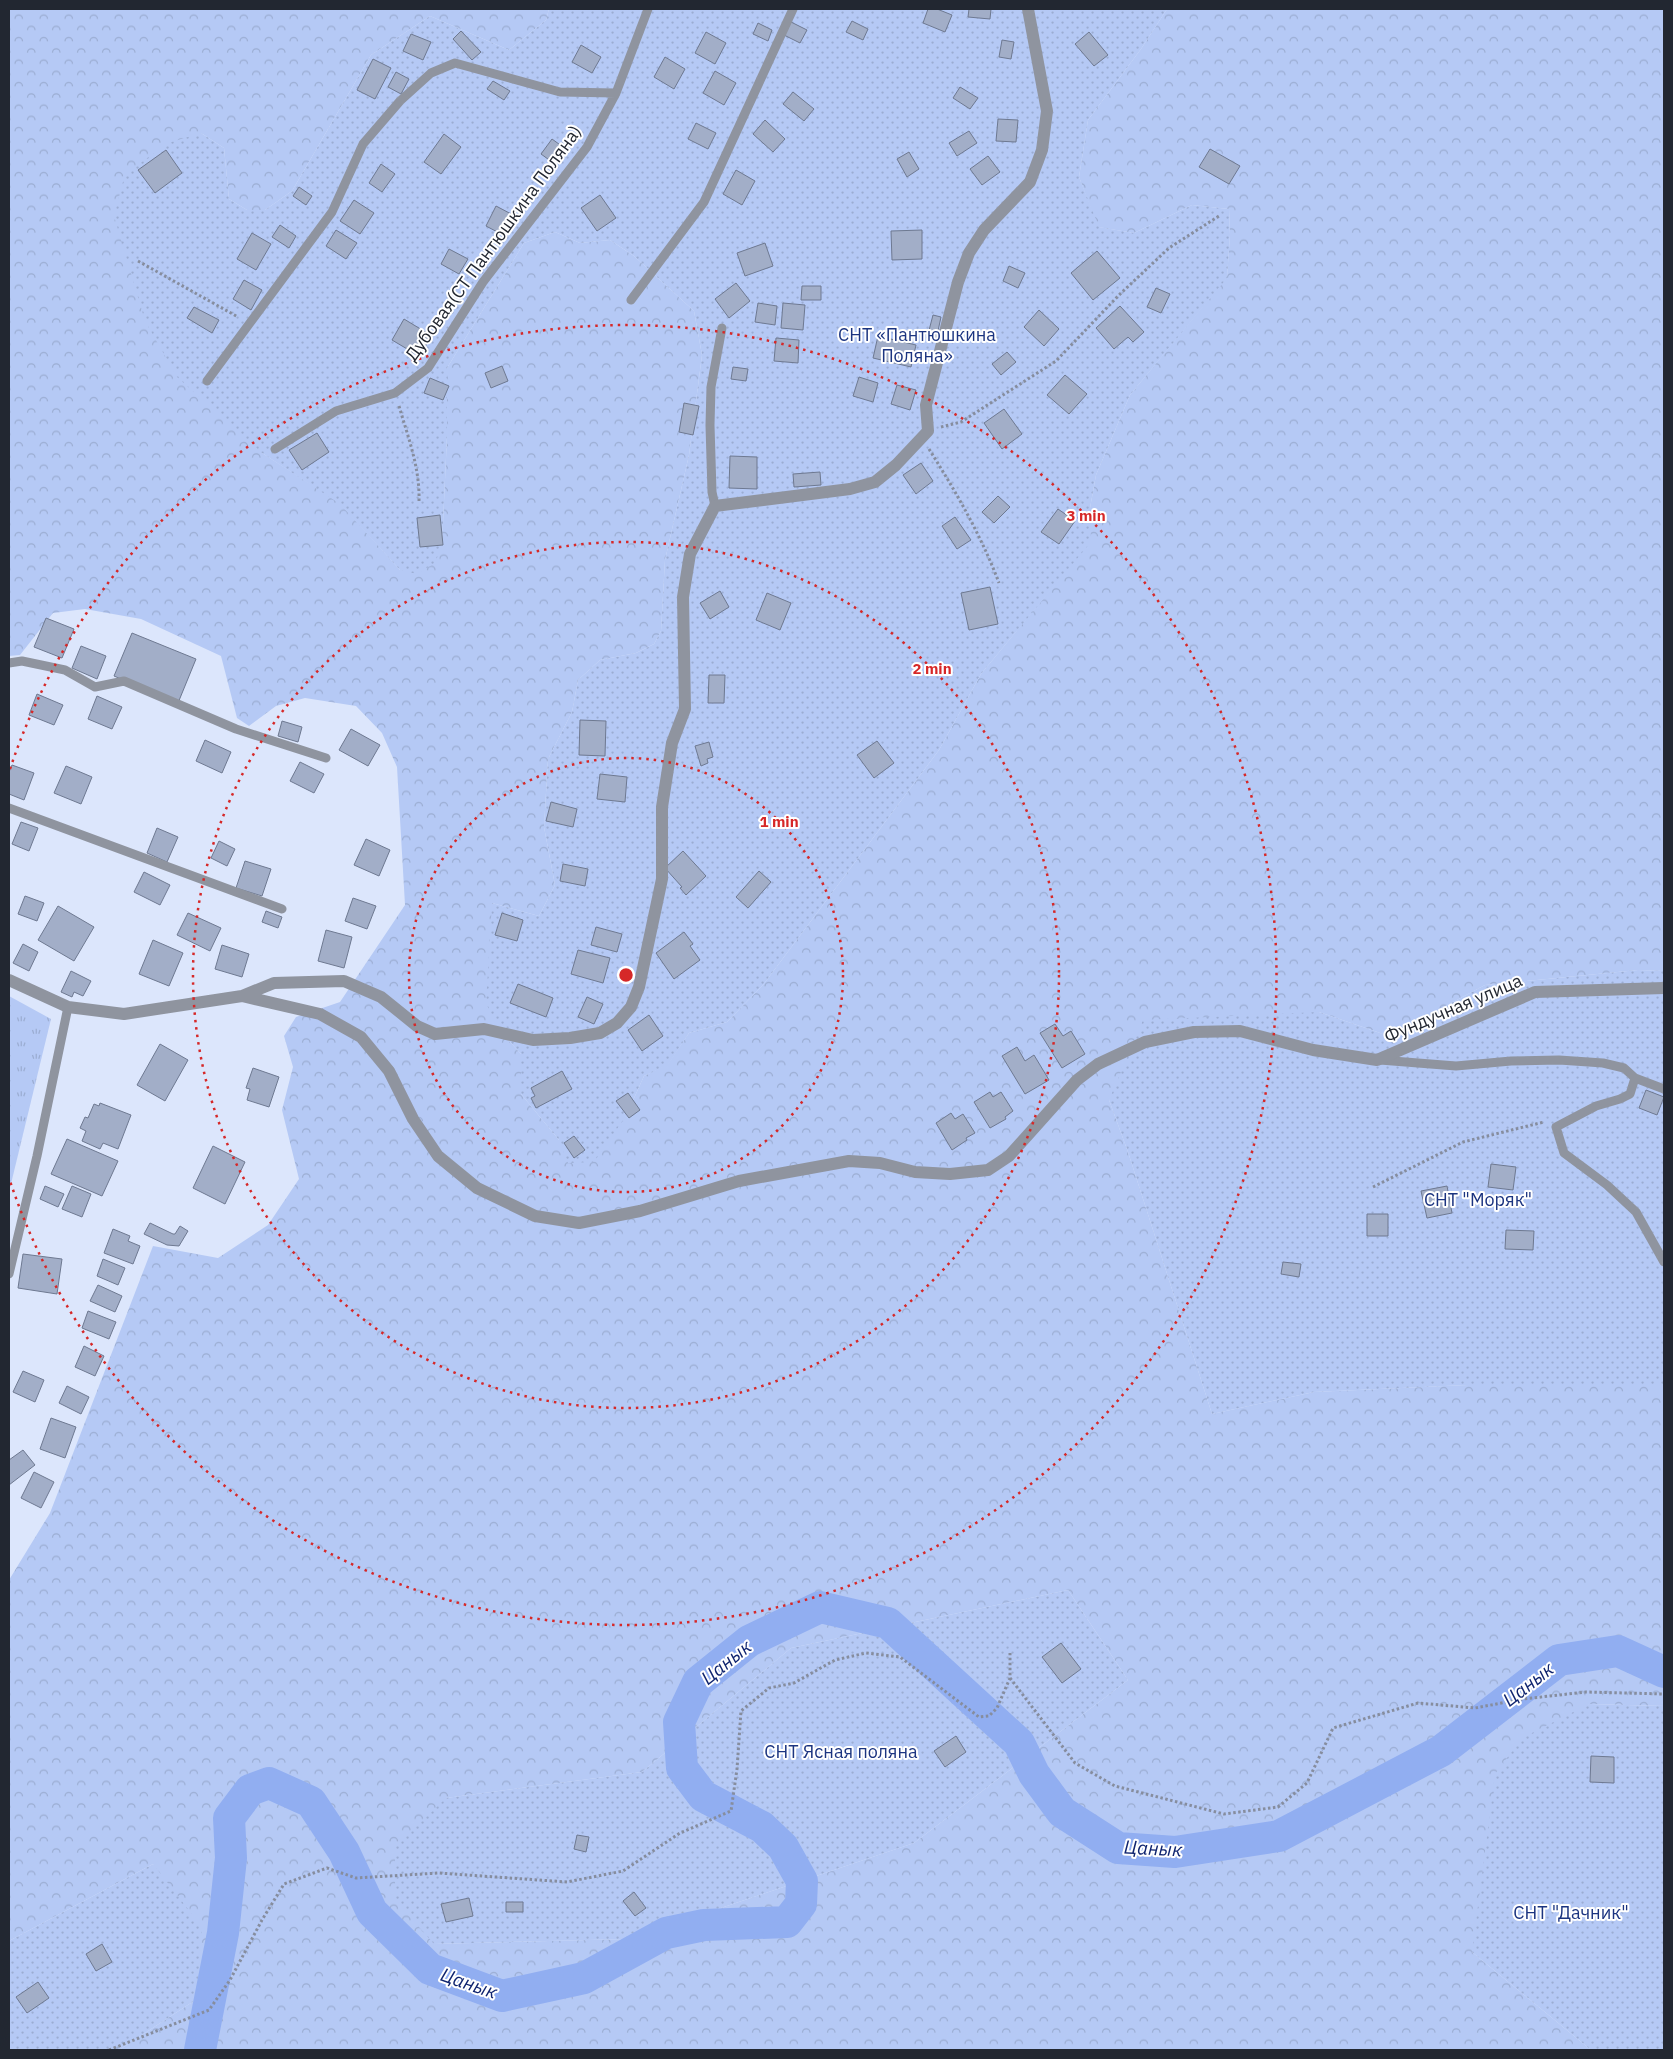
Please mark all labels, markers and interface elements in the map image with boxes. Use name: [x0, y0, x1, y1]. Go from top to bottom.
street label: Дубовая(СТ Пантюшкина Поляна): [400, 121, 586, 365]
park label: СНТ «Пантюшкина Поляна»: [838, 323, 996, 367]
text: 3 min: [1066, 506, 1106, 525]
text: 2 min: [912, 659, 952, 678]
text: 1 min: [759, 812, 799, 831]
centre of rings: [617, 966, 635, 984]
street label: Фундучная улица: [1380, 968, 1526, 1048]
park label: СНТ "Моряк": [1424, 1188, 1532, 1211]
water label: Цанык: [696, 1634, 757, 1690]
water label: Цанык: [1498, 1656, 1559, 1711]
park label: СНТ Ясная поляна: [764, 1740, 918, 1763]
water label: Цанык: [1123, 1834, 1184, 1862]
park label: СНТ "Дачник": [1513, 1901, 1629, 1924]
water label: Цанык: [438, 1962, 501, 2004]

